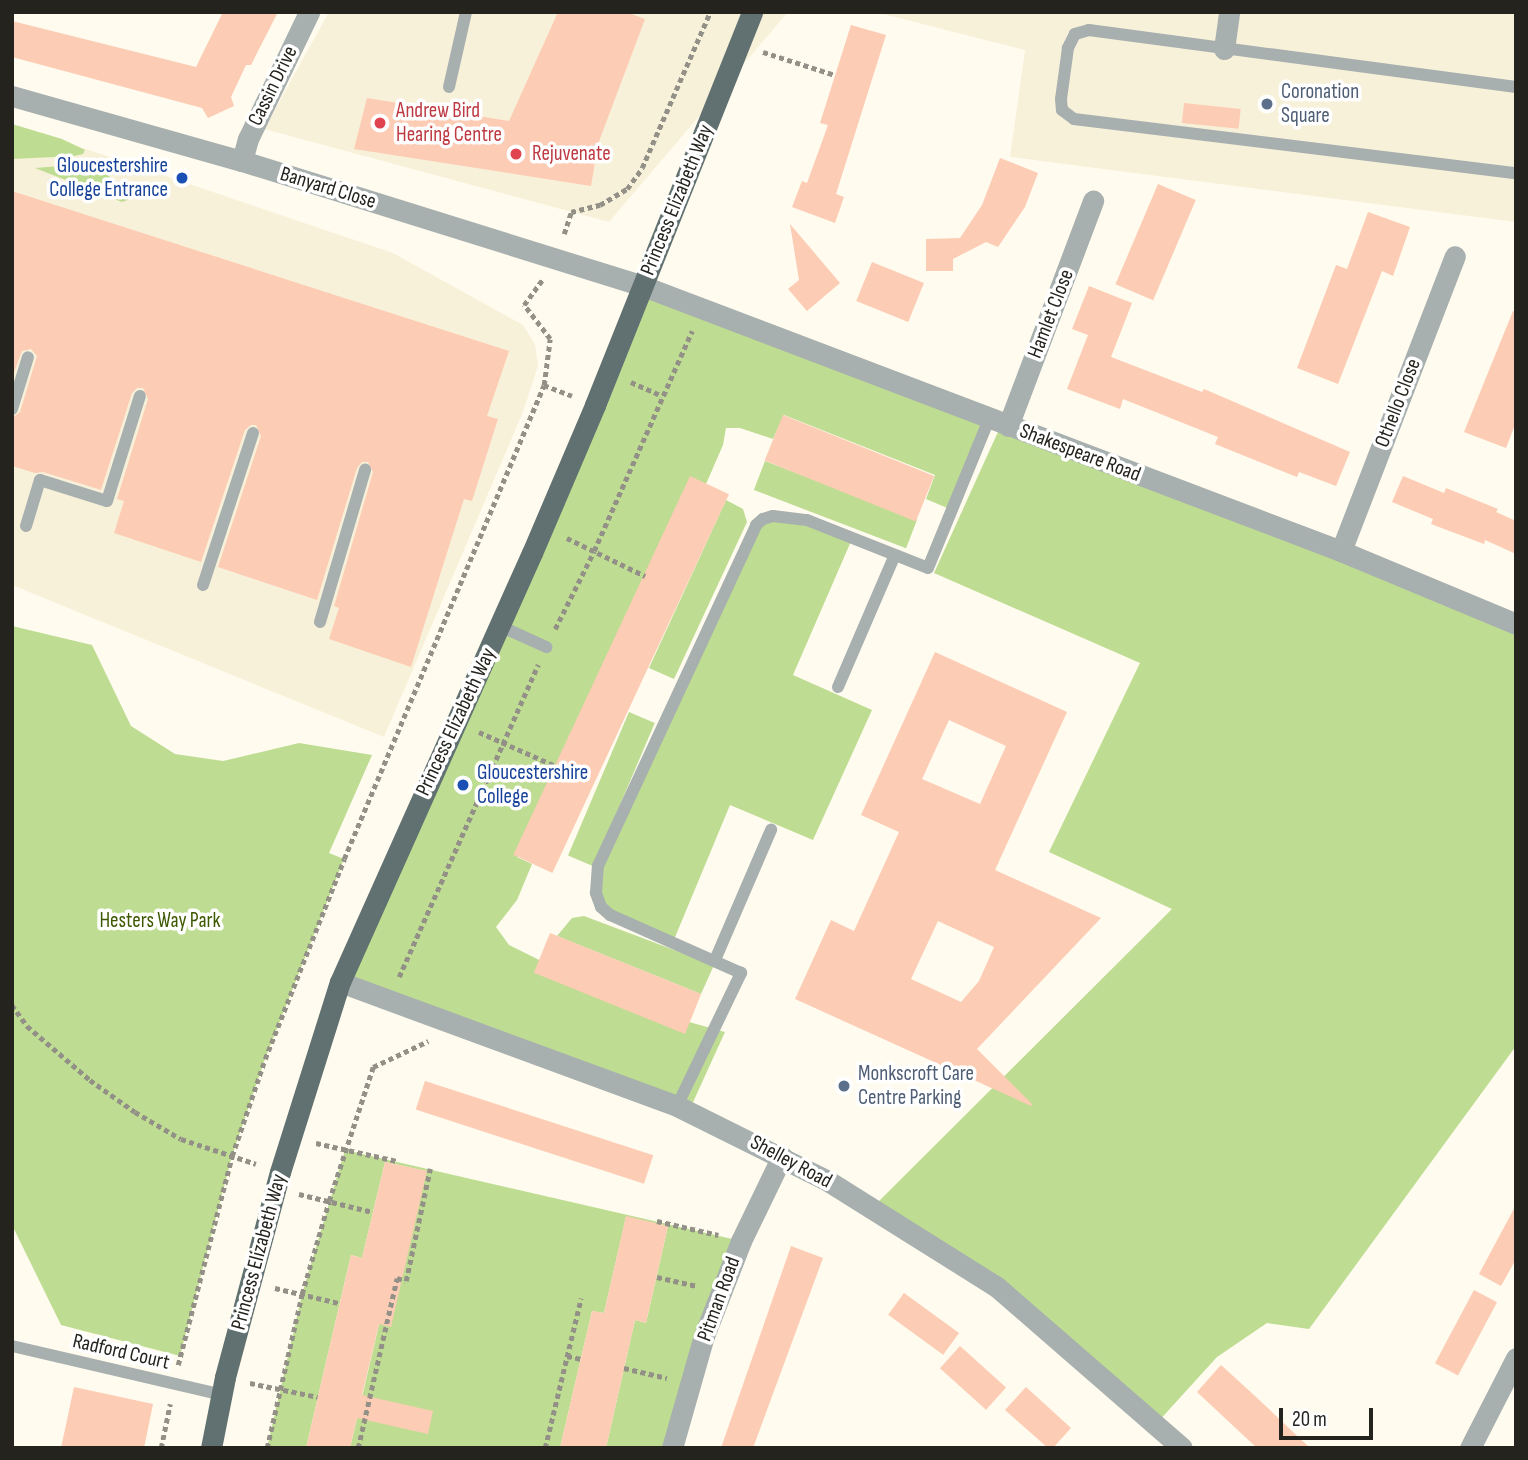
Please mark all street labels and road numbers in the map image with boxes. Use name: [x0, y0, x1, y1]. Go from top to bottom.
street label: Cassin Drive: [243, 42, 303, 130]
street label: Princess Elizabeth Way: [635, 121, 719, 279]
street label: Banyard Close: [277, 161, 379, 215]
street label: Hamlet Close: [1023, 266, 1079, 362]
street label: Othello Close: [1370, 355, 1426, 451]
street label: Shakespeare Road: [1016, 418, 1144, 488]
street label: Princess Elizabeth Way: [411, 644, 501, 800]
street label: Shelley Road: [746, 1130, 836, 1194]
street label: Princess Elizabeth Way: [226, 1171, 292, 1333]
street label: Pitman Road: [692, 1253, 746, 1345]
street label: Radford Court: [70, 1329, 172, 1375]

